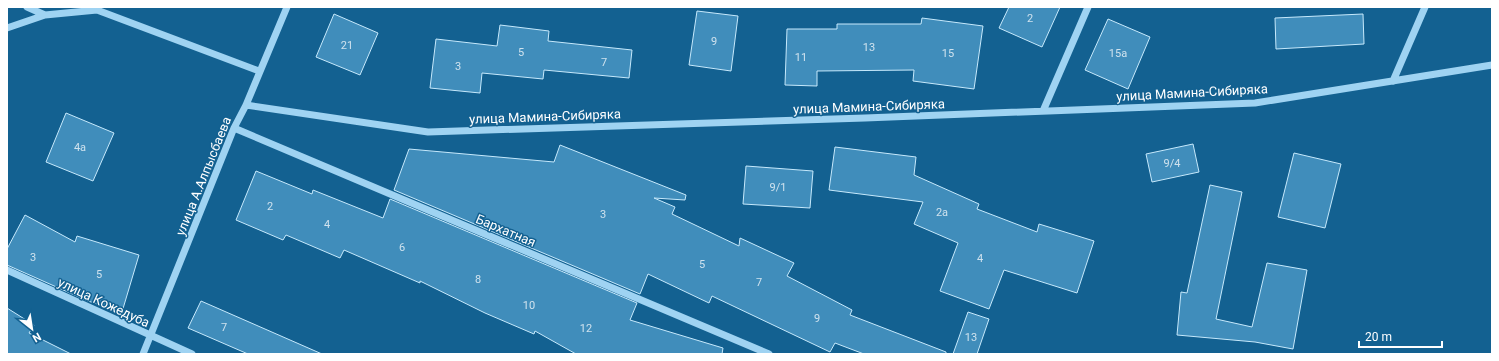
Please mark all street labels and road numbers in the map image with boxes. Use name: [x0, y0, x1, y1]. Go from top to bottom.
street label: улица Мамина-Сибиряка: [1116, 81, 1268, 104]
street label: улица Мамина-Сибиряка: [793, 96, 945, 117]
street label: улица Мамина-Сибиряка: [469, 106, 621, 127]
street label: улица А.Алпысбаева: [173, 115, 234, 238]
street label: Бархатная: [473, 211, 538, 250]
street label: улица Кожедуба: [56, 275, 152, 330]

